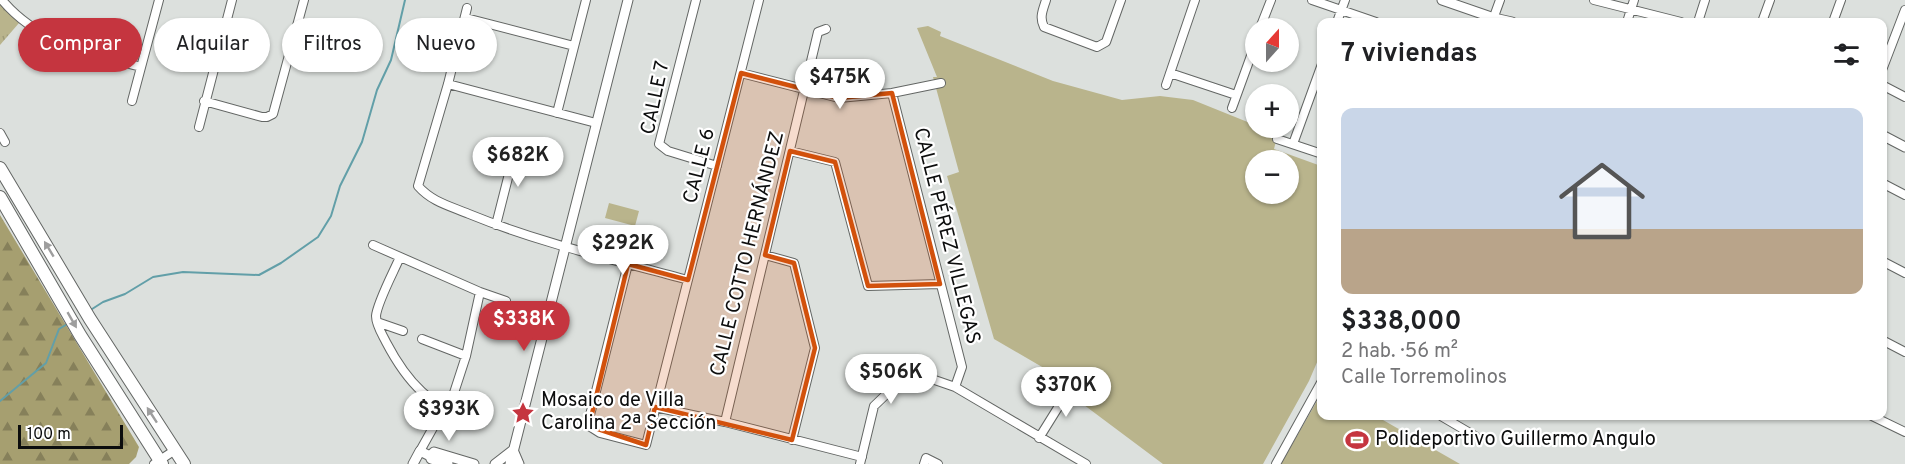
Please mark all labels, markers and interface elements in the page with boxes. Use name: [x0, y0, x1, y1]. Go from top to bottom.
chip: Comprar: [18, 18, 142, 72]
chip: Alquilar: [154, 18, 270, 72]
chip: Filtros: [282, 18, 383, 72]
chip: Nuevo: [395, 18, 497, 72]
north arrow: [1245, 18, 1299, 72]
map controls: [1245, 18, 1299, 204]
text: 7 viviendas: [1341, 38, 1478, 71]
icon: filters: [1830, 38, 1863, 71]
street label: CALLE 7: [636, 59, 676, 137]
pin: $475K: [798, 59, 882, 110]
text: $475K: [809, 65, 871, 91]
button: +: [1245, 84, 1299, 138]
street label: CALLE PÉREZ VILLEGAS: [907, 125, 987, 347]
street label: CALLE 6: [678, 126, 722, 206]
street label: CALLE COTTO HERNÁNDEZ: [703, 128, 791, 379]
pin: $682K: [476, 137, 560, 188]
text: $682K: [487, 143, 549, 169]
icon: home: [1548, 147, 1656, 255]
button: −: [1245, 150, 1299, 204]
pin: $292K: [581, 225, 665, 276]
text: $292K: [592, 231, 654, 257]
one-way arrow: [43, 241, 54, 257]
pin: $338K: [482, 301, 566, 352]
text: $338,000: [1341, 306, 1462, 339]
text: $338K: [493, 307, 555, 333]
one-way arrow: [66, 312, 77, 328]
text: 2 hab. · 56 m²: [1341, 339, 1458, 365]
pin: $506K: [849, 354, 933, 405]
text: $506K: [859, 360, 923, 386]
text: Calle Torremolinos: [1341, 365, 1507, 391]
pin: $370K: [1024, 367, 1108, 418]
text: $370K: [1035, 373, 1097, 399]
place label: Mosaico de Villa Carolina 2ª Sección: [541, 388, 716, 437]
pin: $393K: [407, 391, 491, 442]
text: $393K: [418, 397, 480, 423]
place icon: Mosaico de Villa Carolina 2ª Sección: [510, 400, 536, 426]
one-way arrow: [146, 407, 158, 423]
scale bar: [18, 422, 123, 450]
text: 100 m: [27, 425, 71, 445]
sports icon: Polideportivo Guillermo Angulo: [1344, 427, 1370, 453]
place label: Polideportivo Guillermo Angulo: [1375, 427, 1656, 453]

